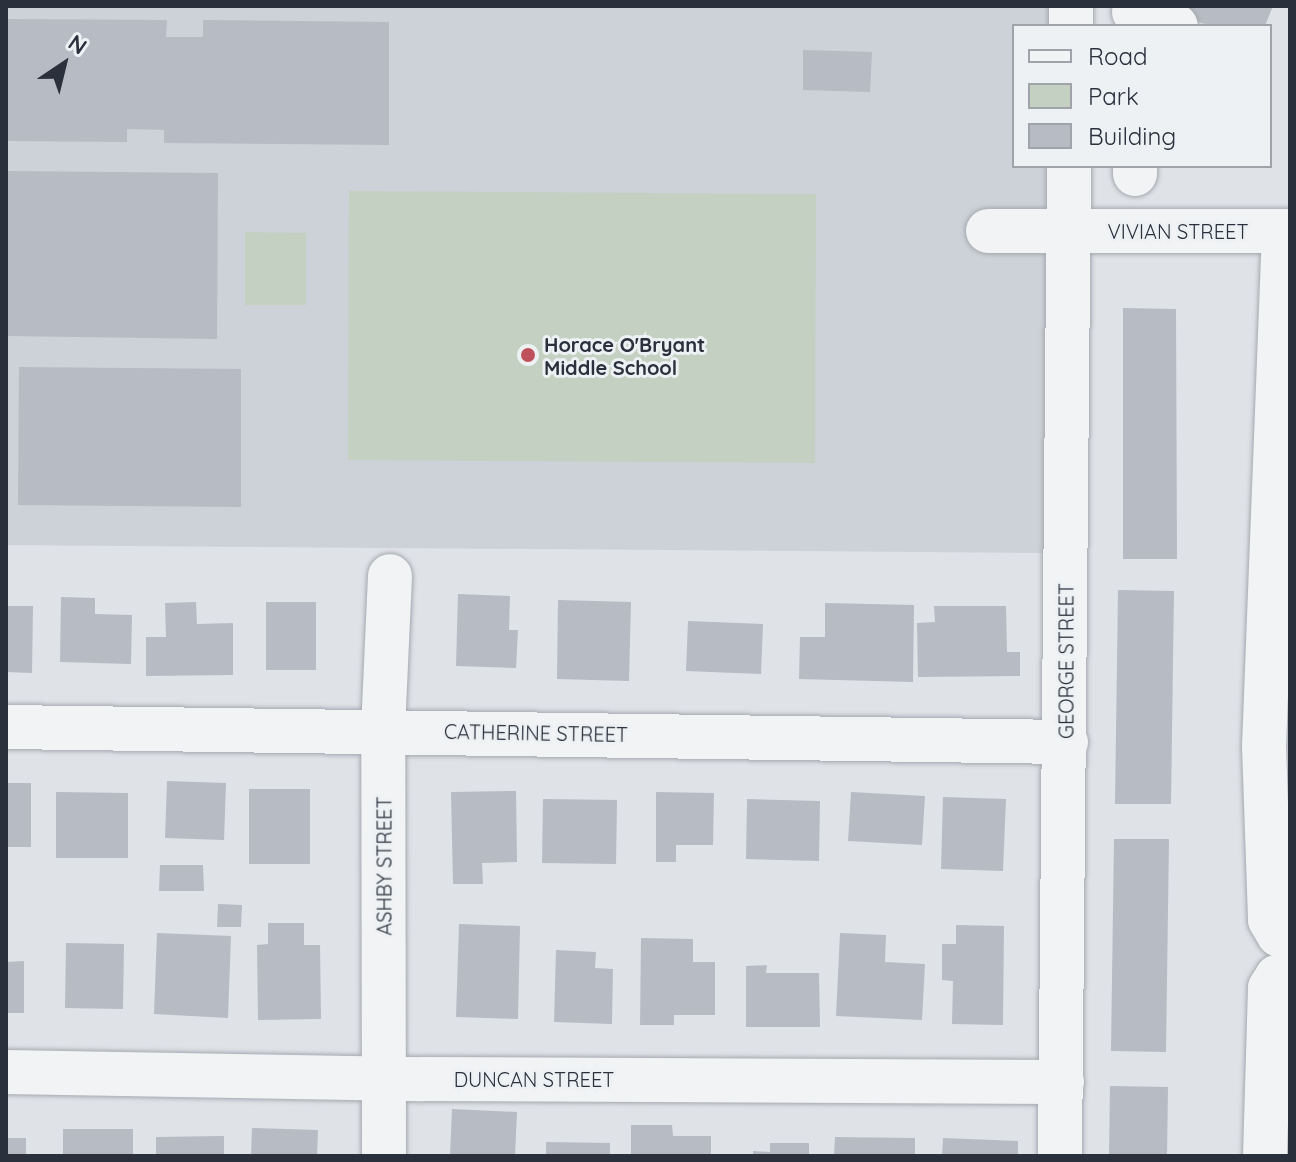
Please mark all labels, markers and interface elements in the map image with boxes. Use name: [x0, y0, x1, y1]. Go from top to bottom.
north arrow: [24, 24, 104, 104]
legend: [1012, 24, 1272, 168]
text: N: [63, 28, 92, 60]
text: Road: [1088, 41, 1148, 71]
text: Park: [1088, 81, 1139, 111]
text: Building: [1088, 121, 1176, 151]
street label: VIVIAN STREET: [1107, 219, 1249, 243]
place label: Horace O'Bryant Middle School: [544, 332, 705, 379]
marker: Horace O'Bryant Middle School: [519, 346, 537, 364]
street label: GEORGE STREET: [1054, 583, 1078, 739]
street label: CATHERINE STREET: [444, 719, 628, 747]
street label: ASHBY STREET: [372, 796, 396, 936]
street label: DUNCAN STREET: [454, 1067, 614, 1091]

